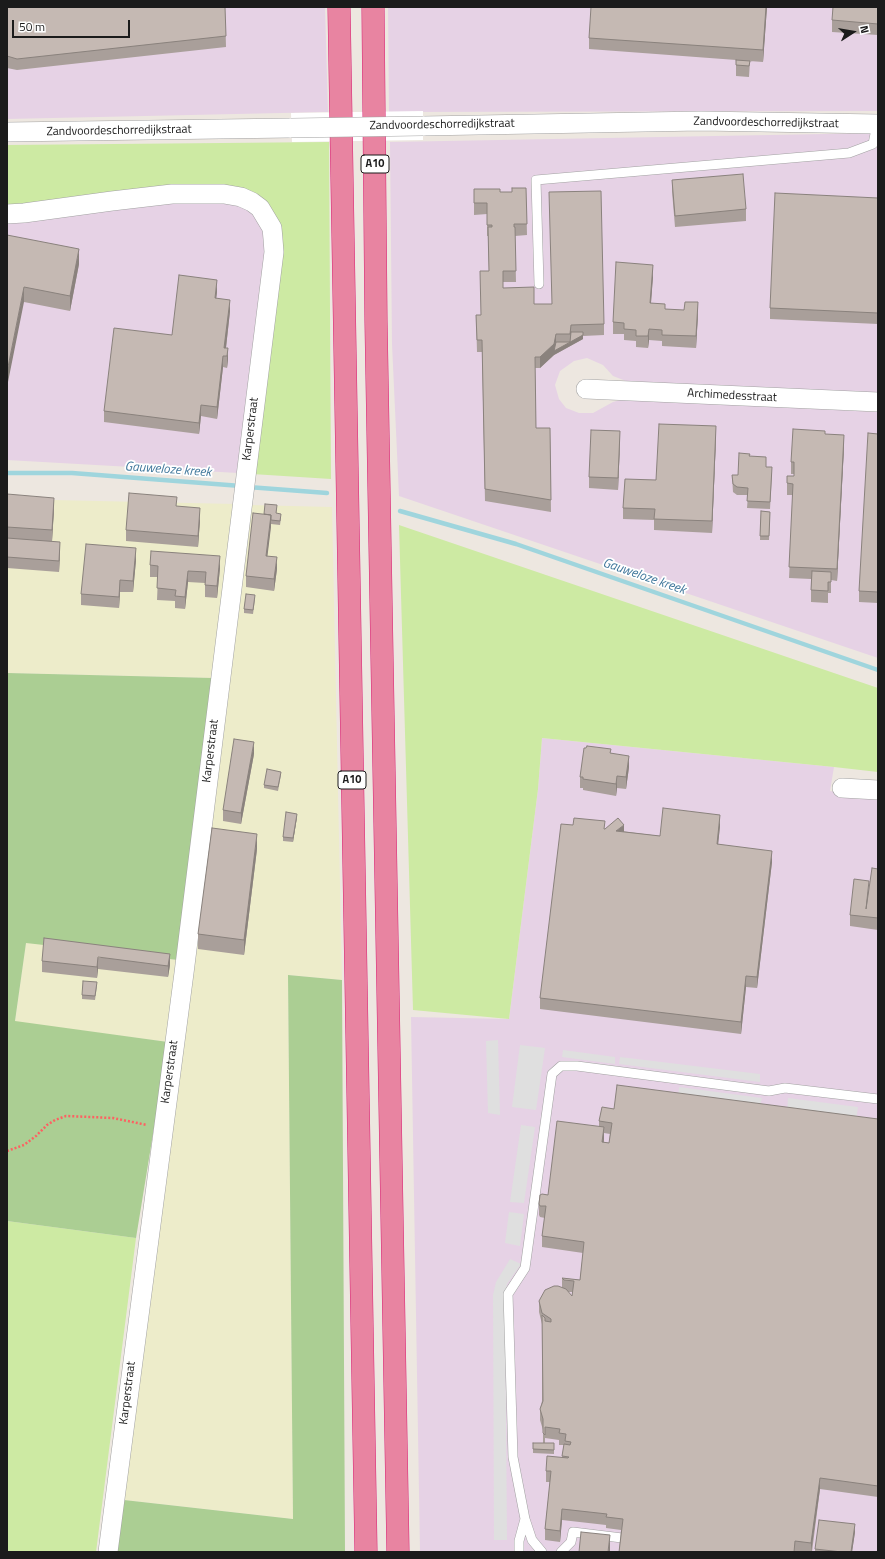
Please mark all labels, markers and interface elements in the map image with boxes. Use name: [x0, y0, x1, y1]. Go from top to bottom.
scale bar: [14, 12, 132, 38]
north arrow: [833, 12, 873, 52]
text: 50 m: [19, 17, 45, 36]
text: N: [856, 24, 873, 35]
street label: Zandvoordeschorredijkstraat: [693, 115, 839, 131]
street label: Zandvoordeschorredijkstraat: [369, 117, 515, 133]
street label: Zandvoordeschorredijkstraat: [46, 123, 192, 139]
road number: A10: [361, 155, 389, 173]
street label: Archimedesstraat: [687, 386, 777, 406]
street label: Karperstraat: [240, 397, 262, 461]
water label: Gauweloze kreek: [124, 459, 212, 481]
water label: Gauweloze kreek: [600, 556, 688, 598]
street label: Karperstraat: [200, 719, 222, 783]
road number: A10: [338, 771, 366, 789]
street label: Karperstraat: [158, 1039, 182, 1105]
street label: Karperstraat: [117, 1361, 139, 1425]

